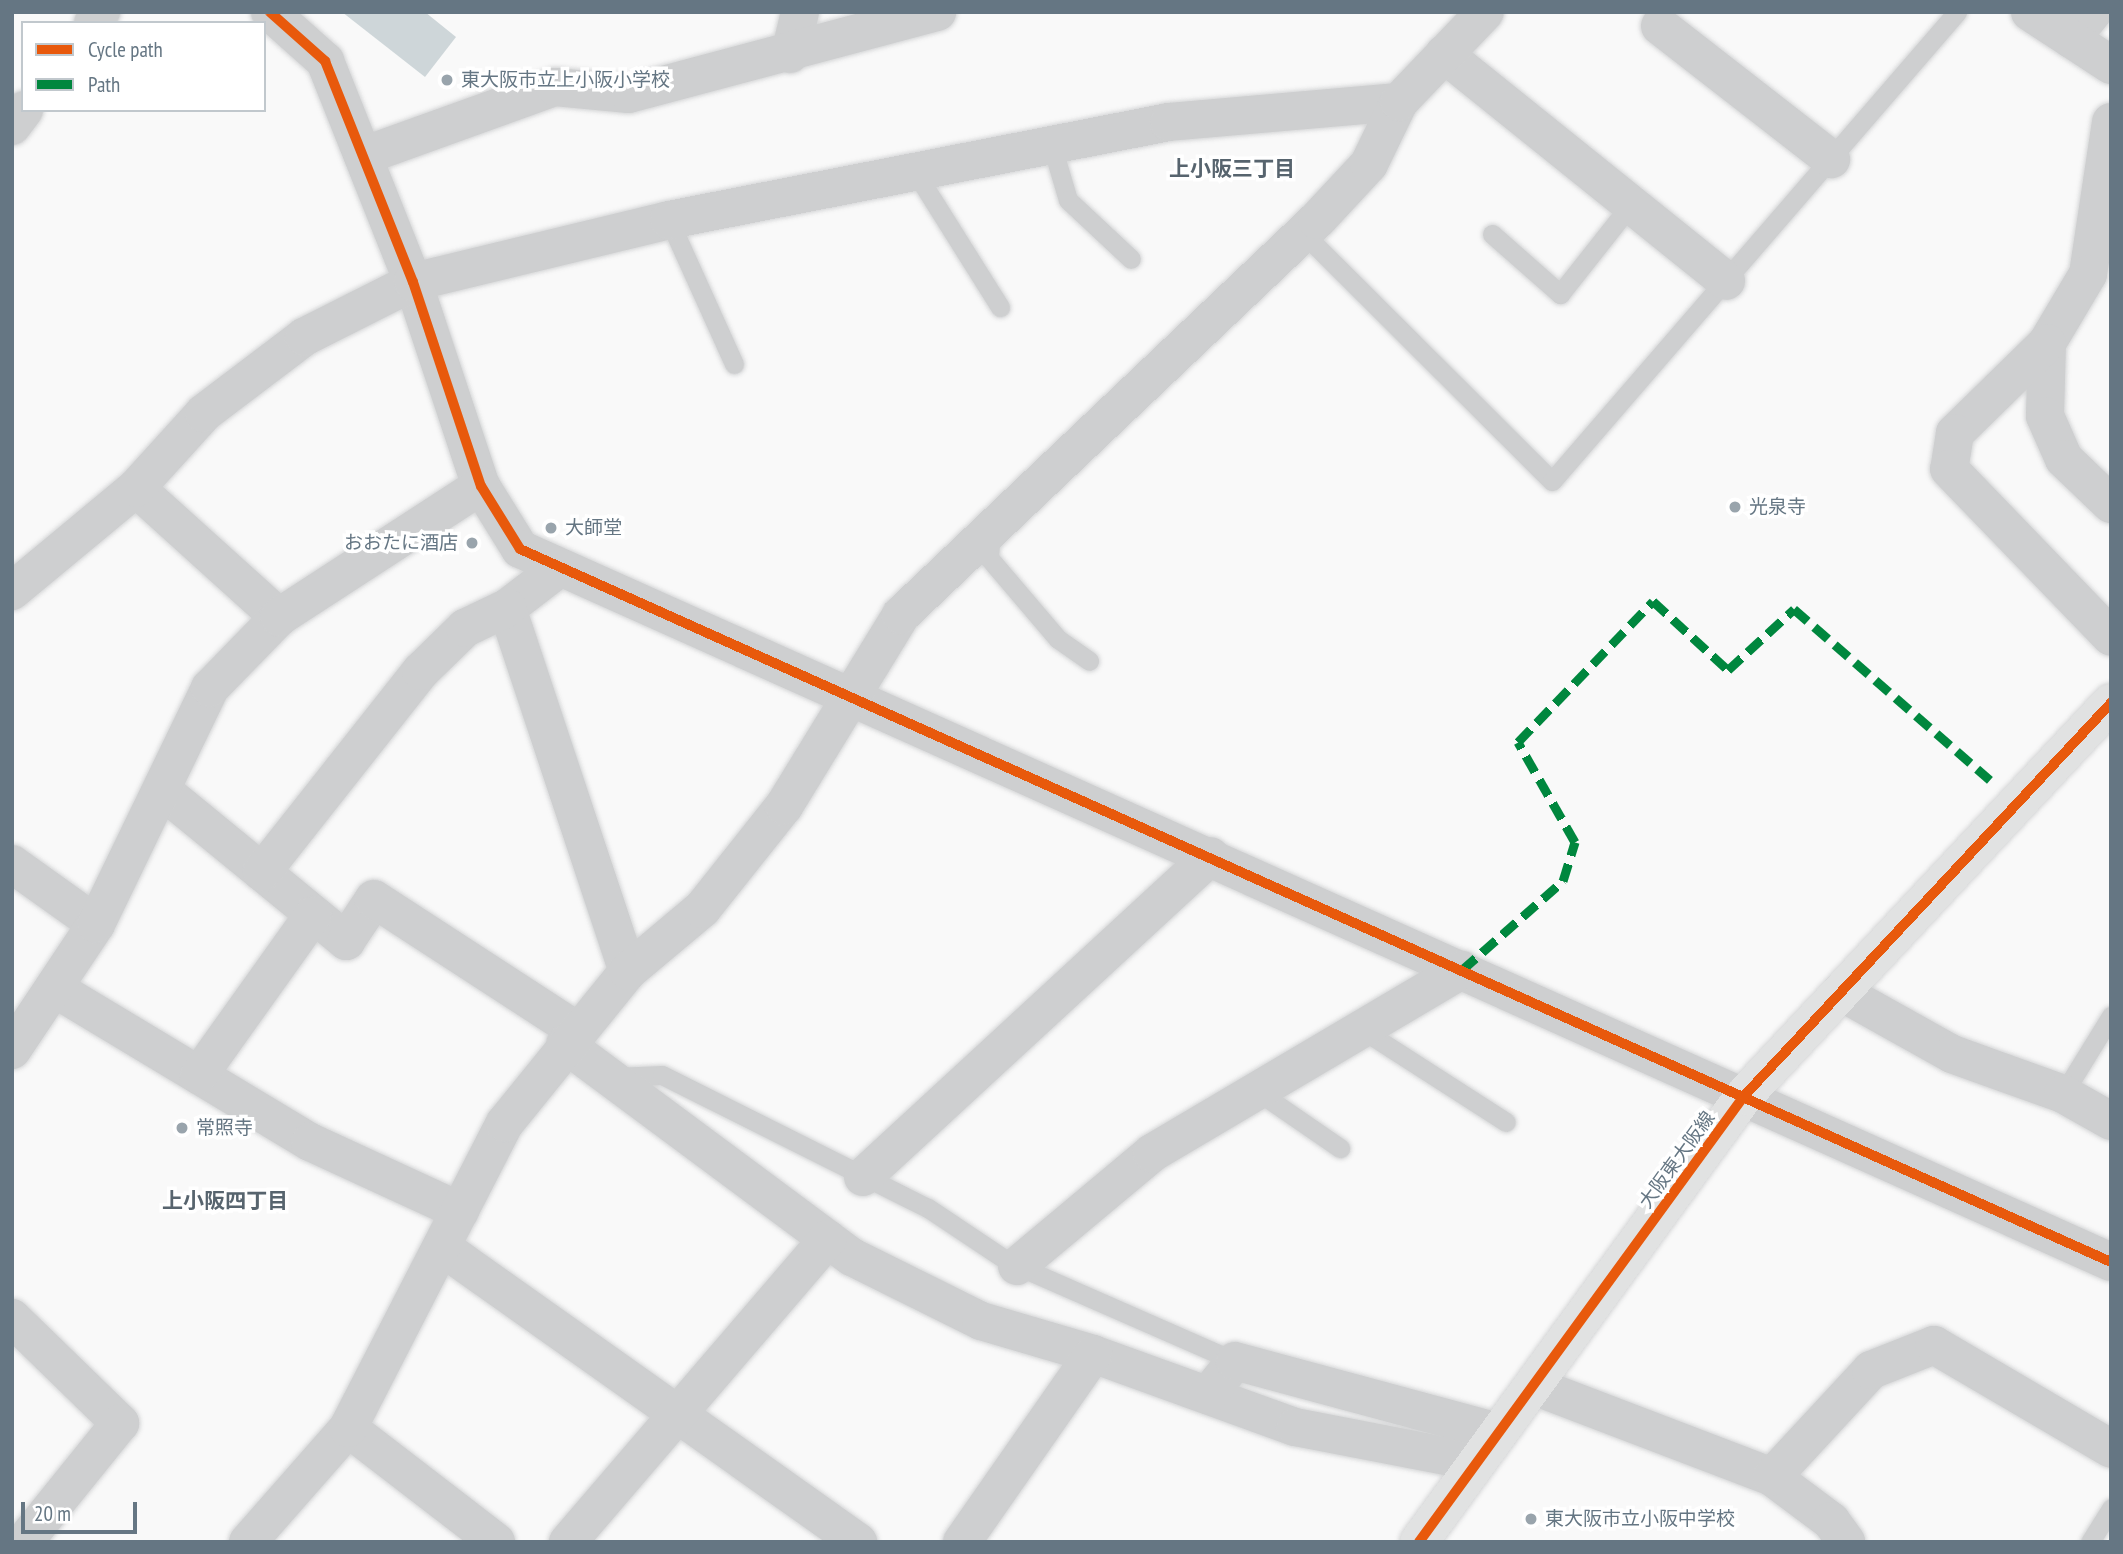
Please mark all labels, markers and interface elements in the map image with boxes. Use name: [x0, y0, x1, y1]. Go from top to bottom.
legend: [21, 21, 266, 112]
text: Cycle path: [88, 36, 163, 63]
place label: 東大阪市立上小阪小学校: [461, 69, 670, 91]
text: Path: [88, 71, 120, 98]
marker: 東大阪市立上小阪小学校: [439, 72, 455, 88]
district label: 上小阪三丁目: [1169, 156, 1295, 182]
place label: 光泉寺: [1749, 496, 1806, 518]
marker: 光泉寺: [1727, 499, 1743, 515]
place label: 大師堂: [565, 517, 622, 539]
marker: 大師堂: [543, 520, 559, 536]
place label: おおたに酒店: [344, 532, 458, 554]
marker: おおたに酒店: [464, 535, 480, 551]
street label: 大阪東大阪線: [1634, 1107, 1720, 1213]
place label: 常照寺: [196, 1117, 253, 1139]
marker: 常照寺: [174, 1120, 190, 1136]
district label: 上小阪四丁目: [162, 1188, 288, 1214]
scale bar: [24, 1488, 140, 1532]
text: 20 m: [34, 1500, 71, 1527]
place label: 東大阪市立小阪中学校: [1545, 1508, 1735, 1530]
marker: 東大阪市立小阪中学校: [1523, 1511, 1539, 1527]

